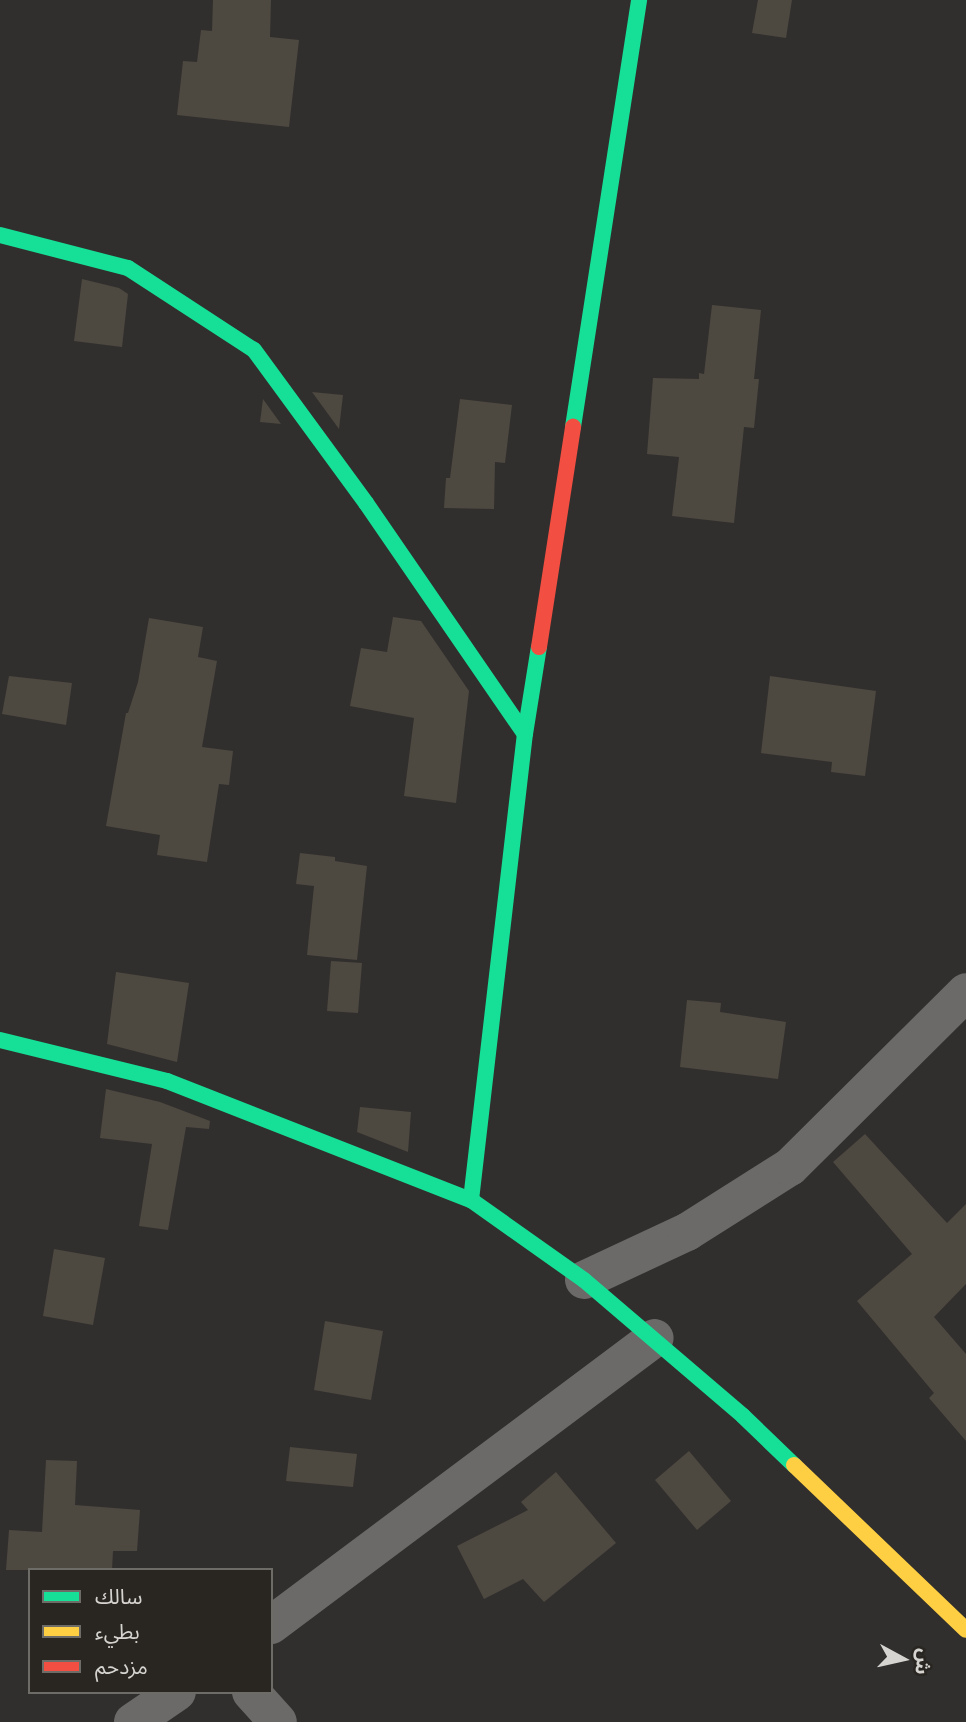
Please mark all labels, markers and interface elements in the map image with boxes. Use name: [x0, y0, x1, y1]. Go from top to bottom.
legend: [28, 1568, 273, 1694]
text: سالك: [95, 1584, 142, 1609]
text: بطيء: [95, 1619, 140, 1644]
north arrow: [868, 1624, 938, 1694]
text: ش: [911, 1648, 937, 1676]
text: مزدحم: [95, 1654, 148, 1679]

